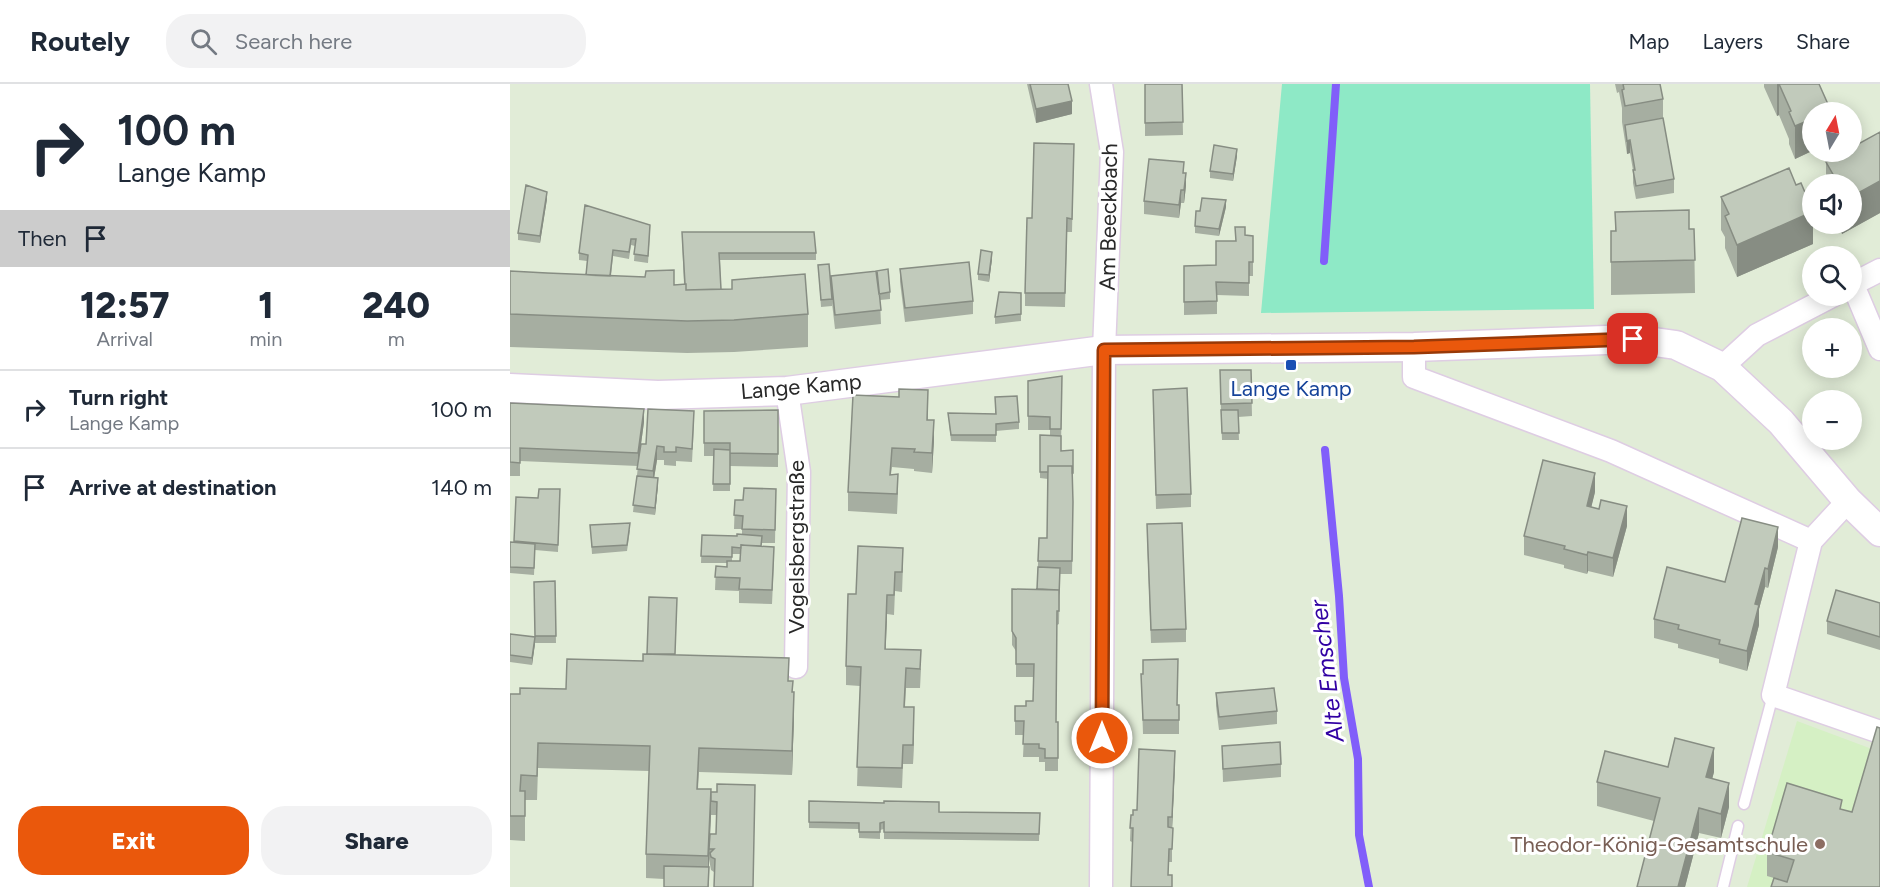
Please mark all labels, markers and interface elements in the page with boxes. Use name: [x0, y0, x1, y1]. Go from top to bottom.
search box: [166, 14, 586, 68]
text: Routely: [30, 24, 130, 58]
icon: search: [187, 25, 220, 58]
text: Search here: [235, 28, 352, 55]
text: Map: [1629, 29, 1669, 54]
text: Layers: [1702, 29, 1763, 54]
text: Share: [1796, 29, 1850, 54]
north arrow: [1802, 102, 1862, 162]
map controls: [1802, 102, 1862, 450]
text: 100 m: [117, 105, 236, 156]
icon: right: [18, 108, 96, 186]
street label: Am Beeckbach: [1094, 143, 1123, 291]
text: Lange Kamp: [117, 156, 266, 189]
button: sound: [1802, 174, 1862, 234]
icon: arrive: [79, 222, 112, 255]
text: Then: [18, 225, 67, 252]
button: search: [1802, 246, 1862, 306]
text: 12:57: [80, 284, 170, 327]
text: 1: [258, 284, 274, 327]
text: 240: [362, 284, 430, 327]
pin: [1607, 313, 1658, 364]
button: +: [1802, 318, 1862, 378]
icon: arrive: [1616, 322, 1649, 355]
text: Arrival: [97, 327, 153, 351]
text: min: [250, 327, 282, 351]
text: m: [388, 327, 405, 351]
marker: Lange Kamp: [1284, 358, 1298, 372]
street label: Lange Kamp: [739, 368, 863, 405]
place label: Lange Kamp: [1230, 375, 1352, 402]
text: Turn right: [69, 384, 168, 411]
button: −: [1802, 390, 1862, 450]
icon: right: [18, 393, 51, 426]
text: 100 m: [431, 396, 492, 423]
text: Lange Kamp: [69, 411, 179, 435]
street label: Vogelsbergstraße: [783, 460, 810, 634]
icon: arrive: [18, 471, 51, 504]
text: Arrive at destination: [69, 474, 277, 501]
text: 140 m: [431, 474, 492, 501]
water label: Alte Emscher: [1303, 597, 1350, 745]
position arrow: [1070, 706, 1134, 770]
button: Exit: [18, 806, 249, 875]
button: Share: [261, 806, 492, 875]
place label: Theodor-König-Gesamtschule: [1510, 831, 1808, 858]
marker: Theodor-König-Gesamtschule: [1813, 837, 1827, 851]

